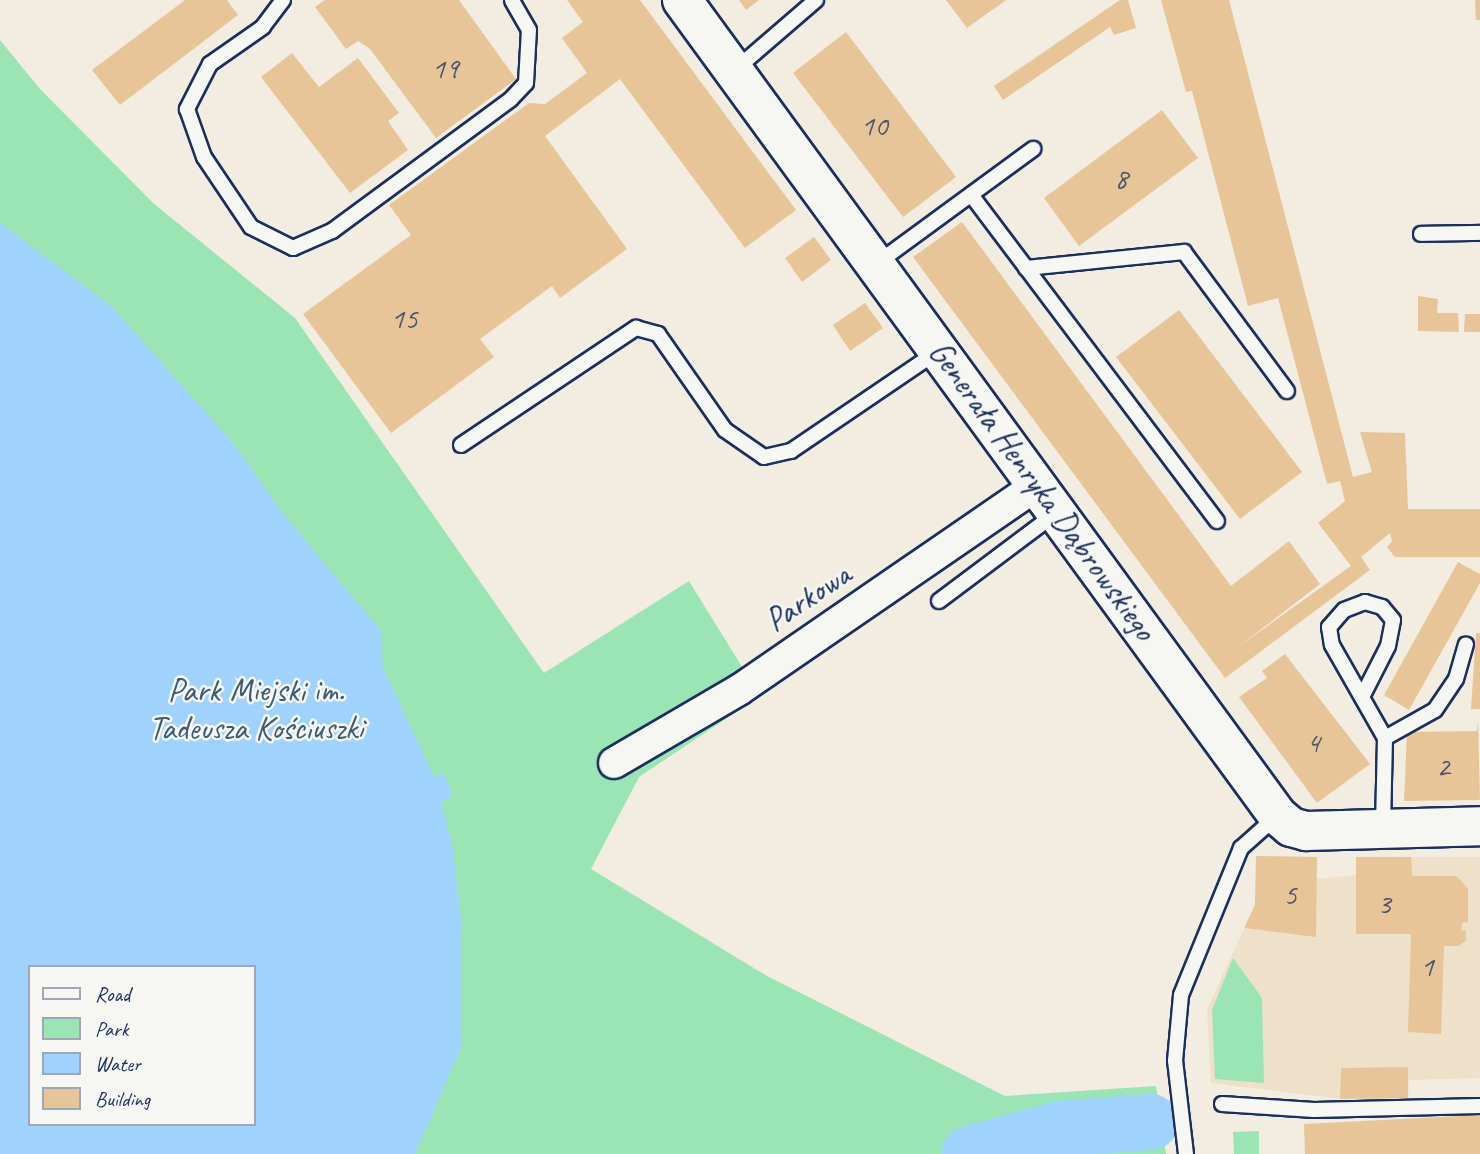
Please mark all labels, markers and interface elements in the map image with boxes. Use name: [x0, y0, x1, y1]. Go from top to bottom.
house number: 19: [432, 50, 458, 86]
house number: 10: [861, 107, 887, 143]
house number: 8: [1114, 160, 1128, 196]
house number: 15: [391, 300, 417, 336]
street label: Generała Henryka Dąbrowskiego: [920, 334, 1164, 648]
street label: Parkowa: [758, 555, 858, 641]
park label: Park Miejski im. Tadeusza Kościuszki: [149, 671, 363, 749]
house number: 4: [1306, 724, 1320, 760]
house number: 2: [1436, 748, 1450, 784]
house number: 5: [1283, 876, 1297, 912]
house number: 3: [1377, 885, 1391, 921]
house number: 1: [1420, 948, 1434, 984]
legend: [28, 965, 256, 1126]
text: Road: [95, 981, 130, 1007]
text: Park: [95, 1016, 128, 1042]
text: Water: [95, 1051, 141, 1077]
text: Building: [95, 1086, 150, 1112]

